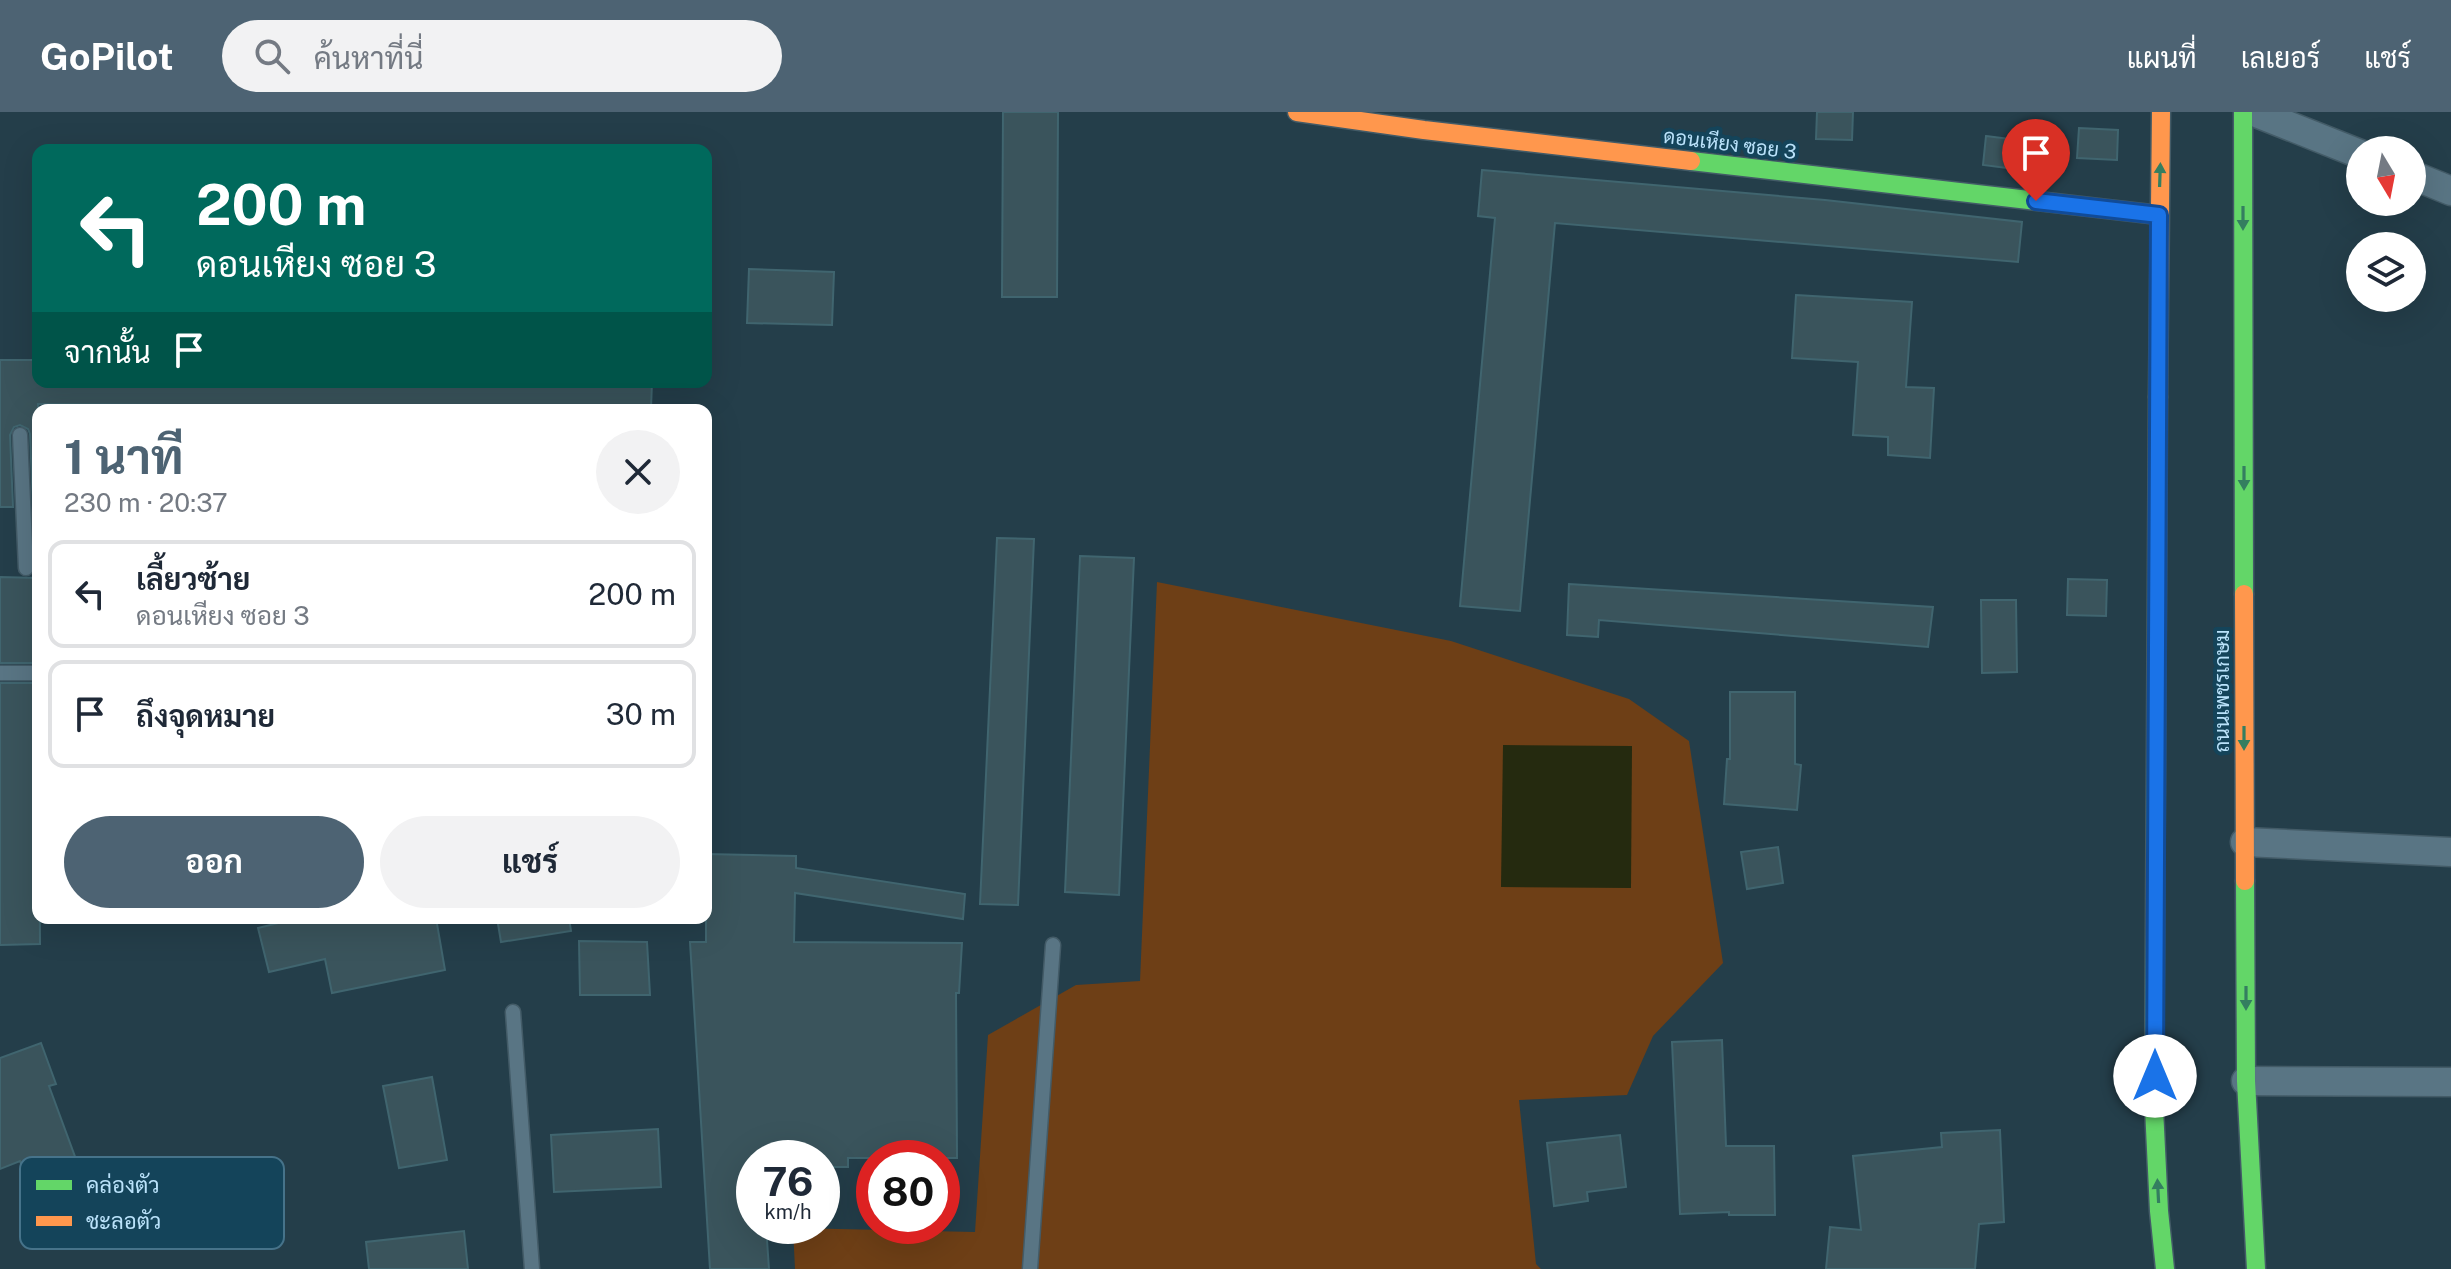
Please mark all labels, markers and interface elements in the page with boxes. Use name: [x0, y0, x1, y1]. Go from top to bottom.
search box: [222, 20, 782, 92]
text: GoPilot: [40, 34, 174, 79]
icon: search: [250, 34, 294, 78]
text: ค้นหาที่นี่: [314, 40, 423, 76]
text: แผนที่: [2127, 41, 2197, 74]
text: เลเยอร์: [2241, 41, 2320, 74]
text: แชร์: [2364, 41, 2411, 74]
pin: [2002, 119, 2070, 201]
street label: ดอนเหียง ซอย 3: [1662, 123, 1798, 164]
icon: arrive: [2014, 131, 2058, 175]
north arrow: [2346, 136, 2426, 216]
map controls: [2346, 136, 2426, 312]
one-way arrow: [2153, 162, 2166, 187]
text: 200 m: [196, 172, 366, 238]
icon: left: [64, 176, 168, 280]
one-way arrow: [2237, 206, 2249, 231]
button: layers: [2346, 232, 2426, 312]
text: ดอนเหียง ซอย 3: [196, 243, 436, 285]
icon: arrive: [167, 328, 211, 372]
text: จากนั้น: [64, 334, 151, 370]
text: 1 นาที: [64, 428, 184, 485]
button: close: [596, 430, 680, 514]
one-way arrow: [2238, 466, 2250, 491]
text: 230 m · 20:37: [64, 487, 228, 518]
text: เลี้ยวซ้าย: [136, 561, 250, 597]
icon: left: [68, 572, 112, 616]
text: 200 m: [588, 576, 676, 612]
text: ดอนเหียง ซอย 3: [136, 600, 310, 631]
street label: ถนนเพชรเกษม: [2210, 629, 2234, 753]
icon: arrive: [68, 692, 112, 736]
text: 30 m: [606, 696, 676, 732]
text: ถึงจุดหมาย: [136, 698, 275, 734]
one-way arrow: [2238, 726, 2250, 751]
button: ออก: [64, 816, 364, 908]
button: แชร์: [380, 816, 680, 908]
one-way arrow: [2239, 986, 2252, 1011]
position arrow: [2113, 1034, 2197, 1118]
speed limit sign: 80: [856, 1140, 960, 1244]
legend: [20, 1157, 284, 1249]
text: 76: [762, 1158, 814, 1205]
text: คล่องตัว: [86, 1172, 160, 1198]
one-way arrow: [2152, 1178, 2165, 1203]
text: km/h: [764, 1200, 812, 1224]
text: ชะลอตัว: [86, 1208, 161, 1234]

